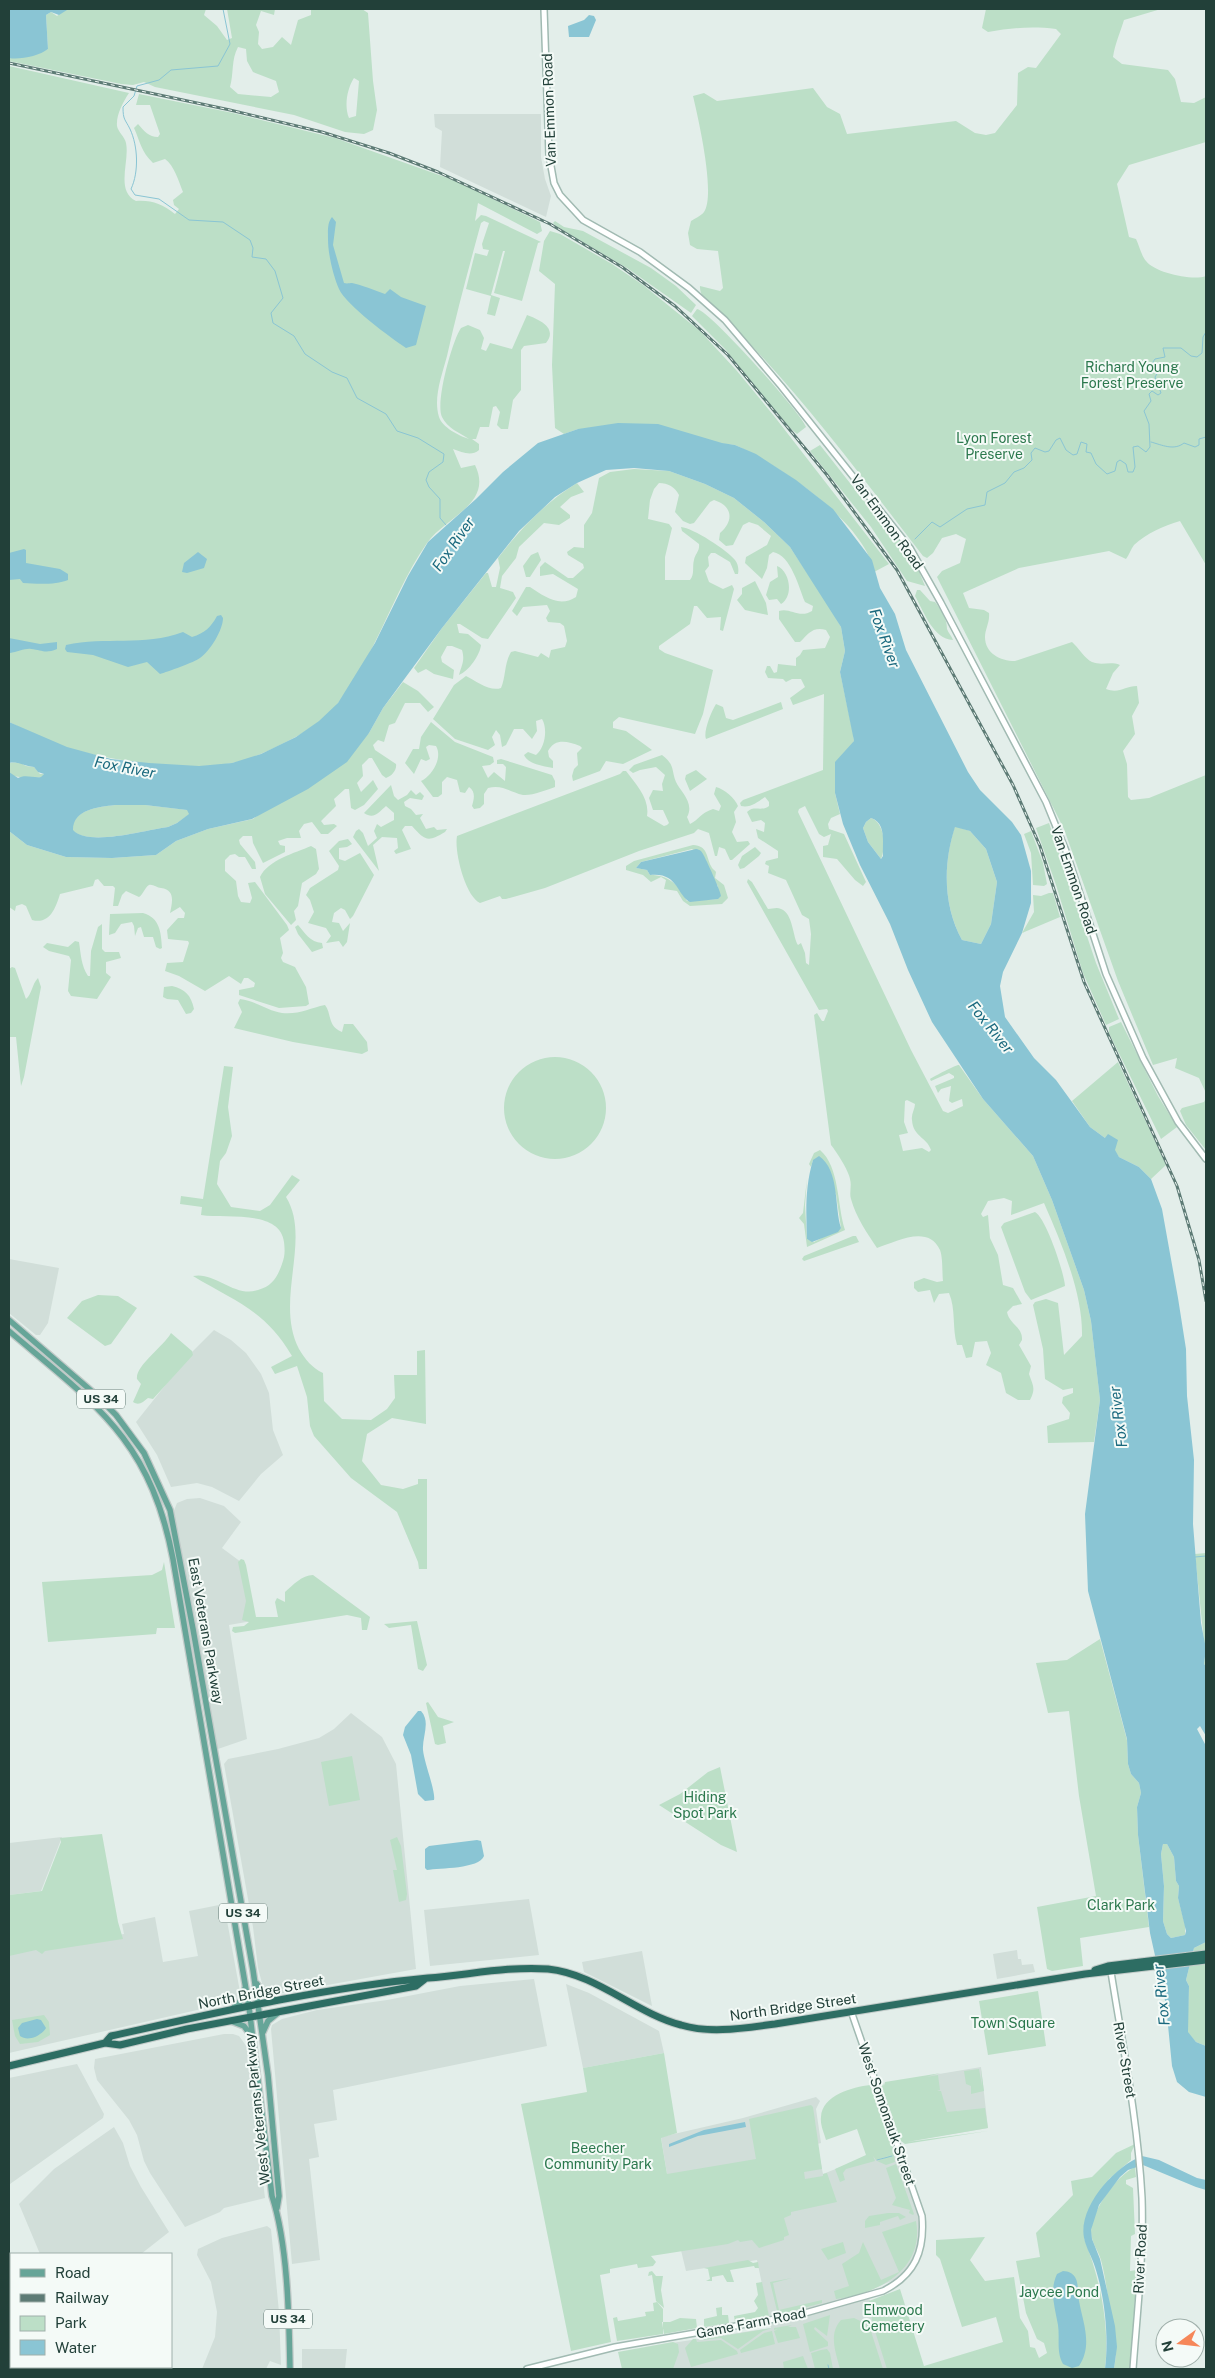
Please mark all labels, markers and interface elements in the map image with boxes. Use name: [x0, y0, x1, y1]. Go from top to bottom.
street label: Van Emmon Road: [539, 53, 559, 167]
park label: Richard Young Forest Preserve: [1081, 359, 1183, 391]
park label: Lyon Forest Preserve: [956, 430, 1032, 462]
street label: Van Emmon Road: [847, 471, 927, 573]
water label: Fox River: [428, 513, 478, 574]
water label: Fox River: [866, 606, 904, 670]
water label: Fox River: [93, 753, 157, 781]
street label: Van Emmon Road: [1048, 824, 1100, 936]
water label: Fox River: [965, 998, 1017, 1057]
water label: Fox River: [1106, 1385, 1130, 1449]
road number: US 34: [77, 1390, 125, 1408]
street label: East Veterans Parkway: [185, 1556, 227, 1706]
park label: Hiding Spot Park: [673, 1789, 737, 1821]
park label: Clark Park: [1087, 1897, 1155, 1913]
road number: US 34: [219, 1904, 267, 1922]
water label: Fox River: [1149, 1963, 1173, 2027]
street label: North Bridge Street: [197, 1972, 325, 2012]
street label: North Bridge Street: [729, 1990, 857, 2024]
park label: Town Square: [971, 2015, 1055, 2031]
street label: River Street: [1110, 2020, 1140, 2100]
street label: West Veterans Parkway: [241, 2032, 273, 2186]
street label: West Somonauk Street: [855, 2041, 919, 2187]
park label: Beecher Community Park: [544, 2140, 652, 2172]
street label: River Road: [1130, 2224, 1150, 2294]
legend: [10, 2253, 172, 2368]
text: Road: [55, 2264, 91, 2281]
park label: Jaycee Pond: [1019, 2284, 1099, 2300]
text: Railway: [55, 2289, 109, 2306]
park label: Elmwood Cemetery: [861, 2302, 925, 2334]
street label: Game Farm Road: [695, 2305, 807, 2341]
road number: US 34: [264, 2310, 312, 2328]
text: Park: [55, 2314, 87, 2331]
north arrow: [1155, 2318, 1205, 2368]
text: Water: [55, 2339, 97, 2356]
text: N: [1158, 2339, 1177, 2354]

